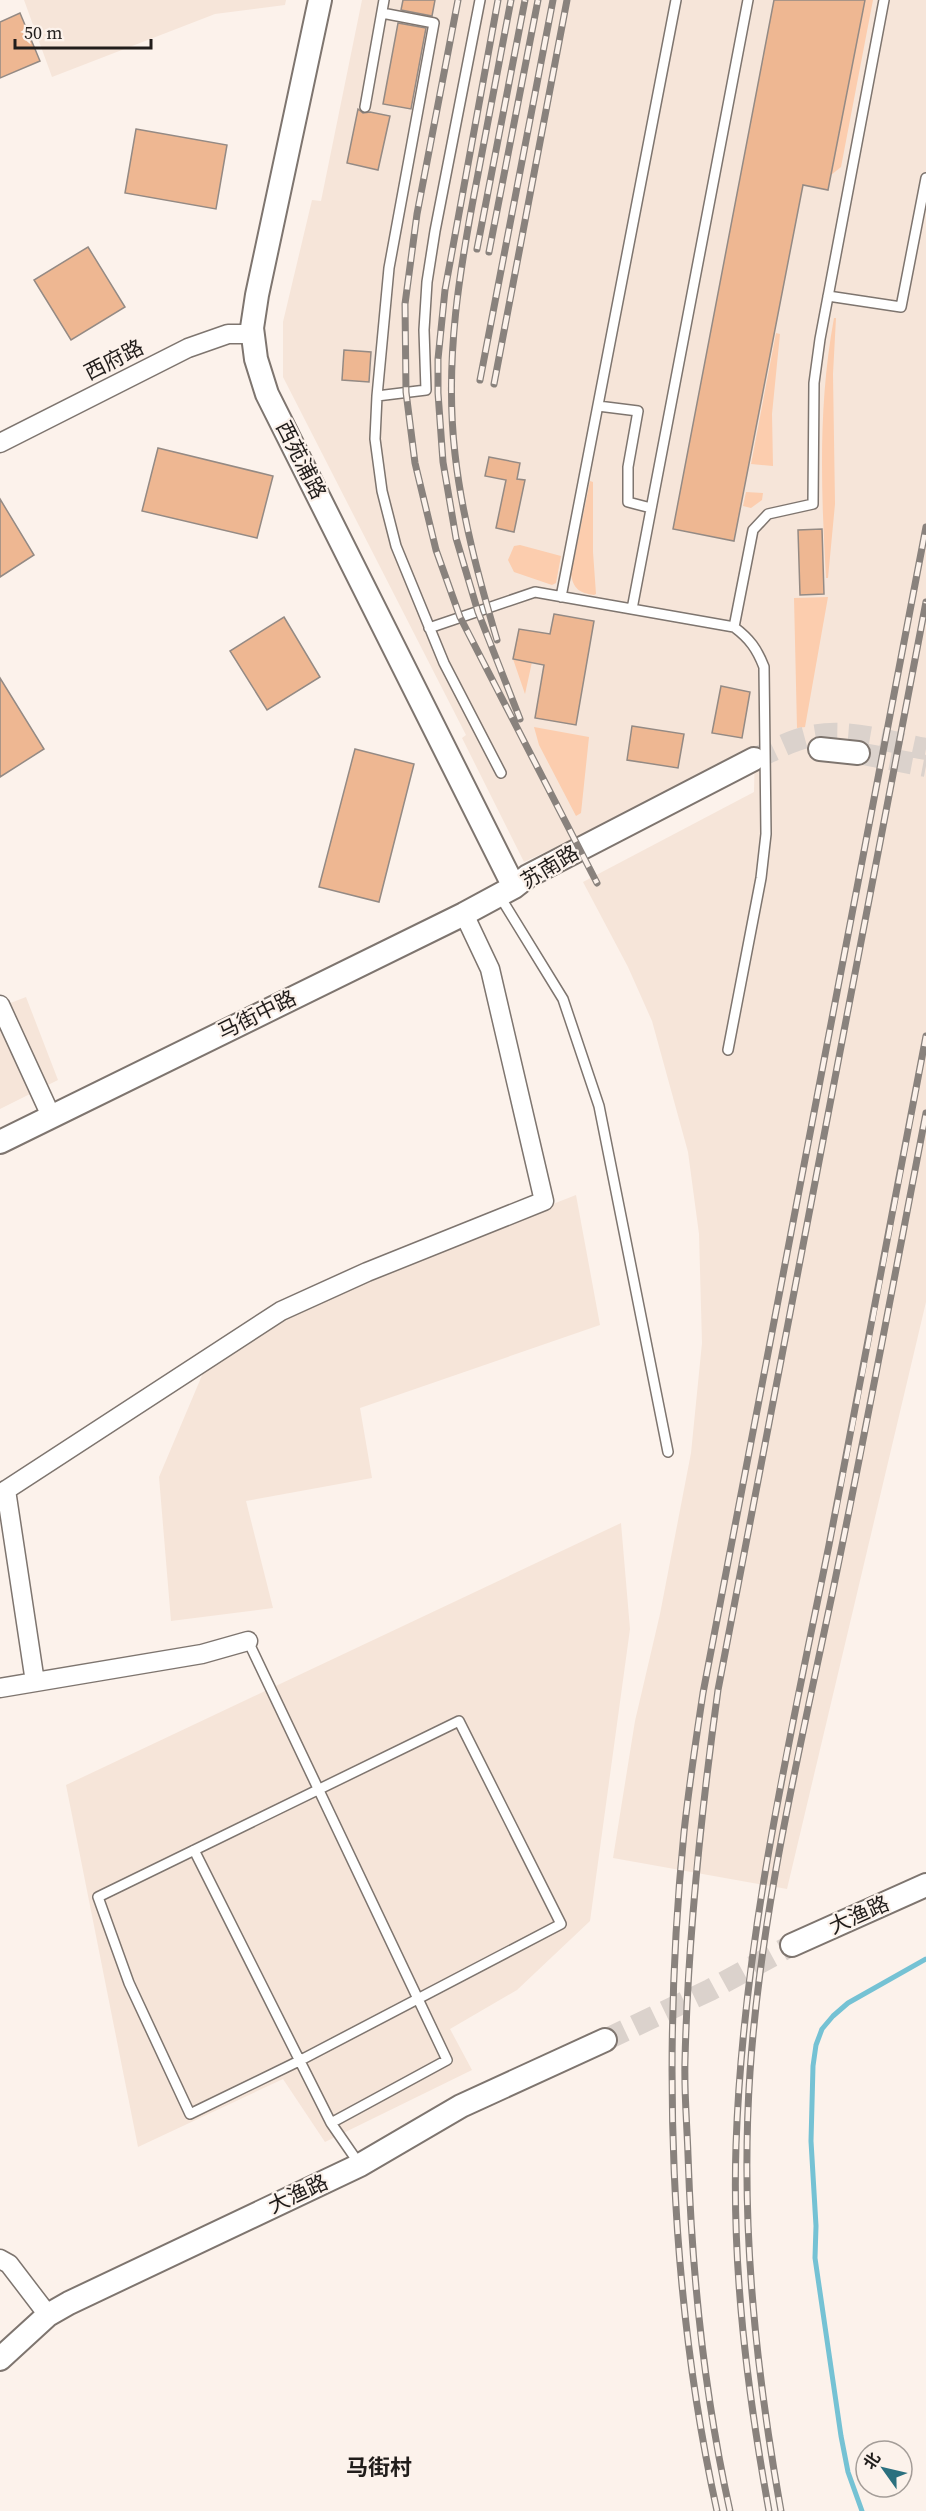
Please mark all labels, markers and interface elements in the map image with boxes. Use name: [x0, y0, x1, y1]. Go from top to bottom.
scale bar: [15, 12, 152, 50]
text: 50 m: [24, 20, 62, 45]
street label: 西府路: [79, 332, 148, 387]
street label: 西苑浦路: [269, 416, 333, 504]
street label: 苏南路: [515, 838, 584, 895]
street label: 马街中路: [213, 983, 301, 1046]
street label: 大渔路: [824, 1888, 893, 1941]
street label: 大渔路: [263, 2167, 332, 2220]
north arrow: [854, 2439, 914, 2499]
text: 北: [858, 2448, 885, 2473]
district label: 马街村: [346, 2452, 412, 2482]

